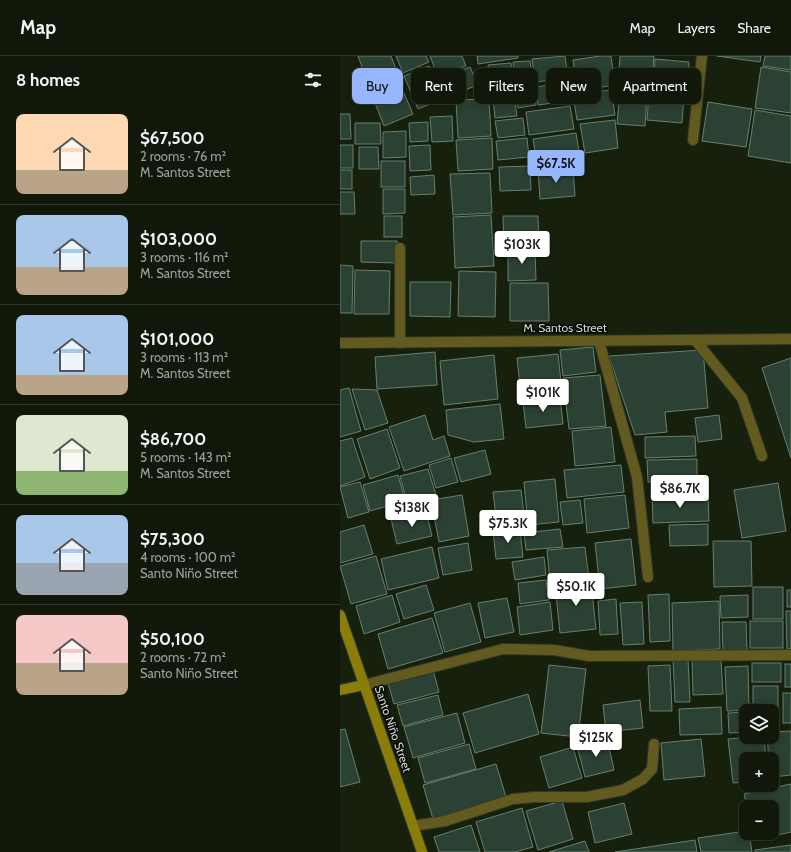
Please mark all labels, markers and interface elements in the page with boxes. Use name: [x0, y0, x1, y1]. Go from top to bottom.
text: Map: [20, 16, 56, 39]
text: Map: [630, 19, 655, 37]
text: Layers: [677, 19, 715, 37]
text: Share: [737, 19, 771, 37]
chip: Buy: [352, 68, 403, 104]
chip: Rent: [411, 68, 466, 104]
chip: Filters: [474, 68, 538, 104]
chip: New: [546, 68, 601, 104]
chip: Apartment: [609, 68, 701, 104]
icon: filters: [302, 69, 324, 91]
text: 8 homes: [16, 70, 80, 90]
text: $67,500: [140, 128, 205, 148]
icon: home: [48, 130, 96, 178]
text: 2 rooms · 76 m²: [140, 148, 226, 164]
pin: $67.5K: [523, 150, 589, 184]
text: $67.5K: [536, 155, 576, 171]
text: M. Santos Street: [140, 164, 230, 180]
text: $103,000: [140, 229, 217, 249]
icon: home: [48, 231, 96, 279]
pin: $103K: [494, 231, 550, 265]
text: $103K: [504, 236, 540, 252]
text: 3 rooms · 116 m²: [140, 249, 228, 265]
text: M. Santos Street: [140, 265, 230, 281]
street label: M. Santos Street: [523, 320, 607, 335]
text: $101,000: [140, 329, 214, 349]
icon: home: [48, 331, 96, 379]
text: 3 rooms · 113 m²: [140, 349, 228, 365]
text: M. Santos Street: [140, 365, 230, 381]
pin: $101K: [515, 379, 571, 413]
text: $101K: [526, 384, 560, 400]
text: $86,700: [140, 429, 206, 449]
icon: home: [48, 431, 96, 479]
text: 5 rooms · 143 m²: [140, 449, 231, 465]
text: M. Santos Street: [140, 465, 230, 481]
pin: $86.7K: [647, 475, 713, 509]
text: $86.7K: [660, 480, 700, 496]
pin: $138K: [384, 494, 440, 528]
text: $138K: [394, 499, 430, 515]
pin: $75.3K: [475, 510, 541, 544]
text: $75.3K: [488, 515, 528, 531]
text: $75,300: [140, 529, 205, 549]
icon: home: [48, 531, 96, 579]
text: 4 rooms · 100 m²: [140, 549, 235, 565]
text: Santo Niño Street: [140, 565, 238, 581]
pin: $50.1K: [543, 573, 609, 607]
text: $50.1K: [556, 578, 596, 594]
text: $50,100: [140, 629, 205, 649]
icon: home: [48, 631, 96, 679]
text: 2 rooms · 72 m²: [140, 649, 226, 665]
text: Santo Niño Street: [140, 665, 238, 681]
street label: Santo Niño Street: [372, 684, 415, 774]
map controls: [739, 704, 779, 840]
button: layers: [739, 704, 779, 744]
pin: $125K: [568, 724, 624, 758]
text: $125K: [579, 729, 613, 745]
button: +: [739, 752, 779, 792]
button: −: [739, 800, 779, 840]

